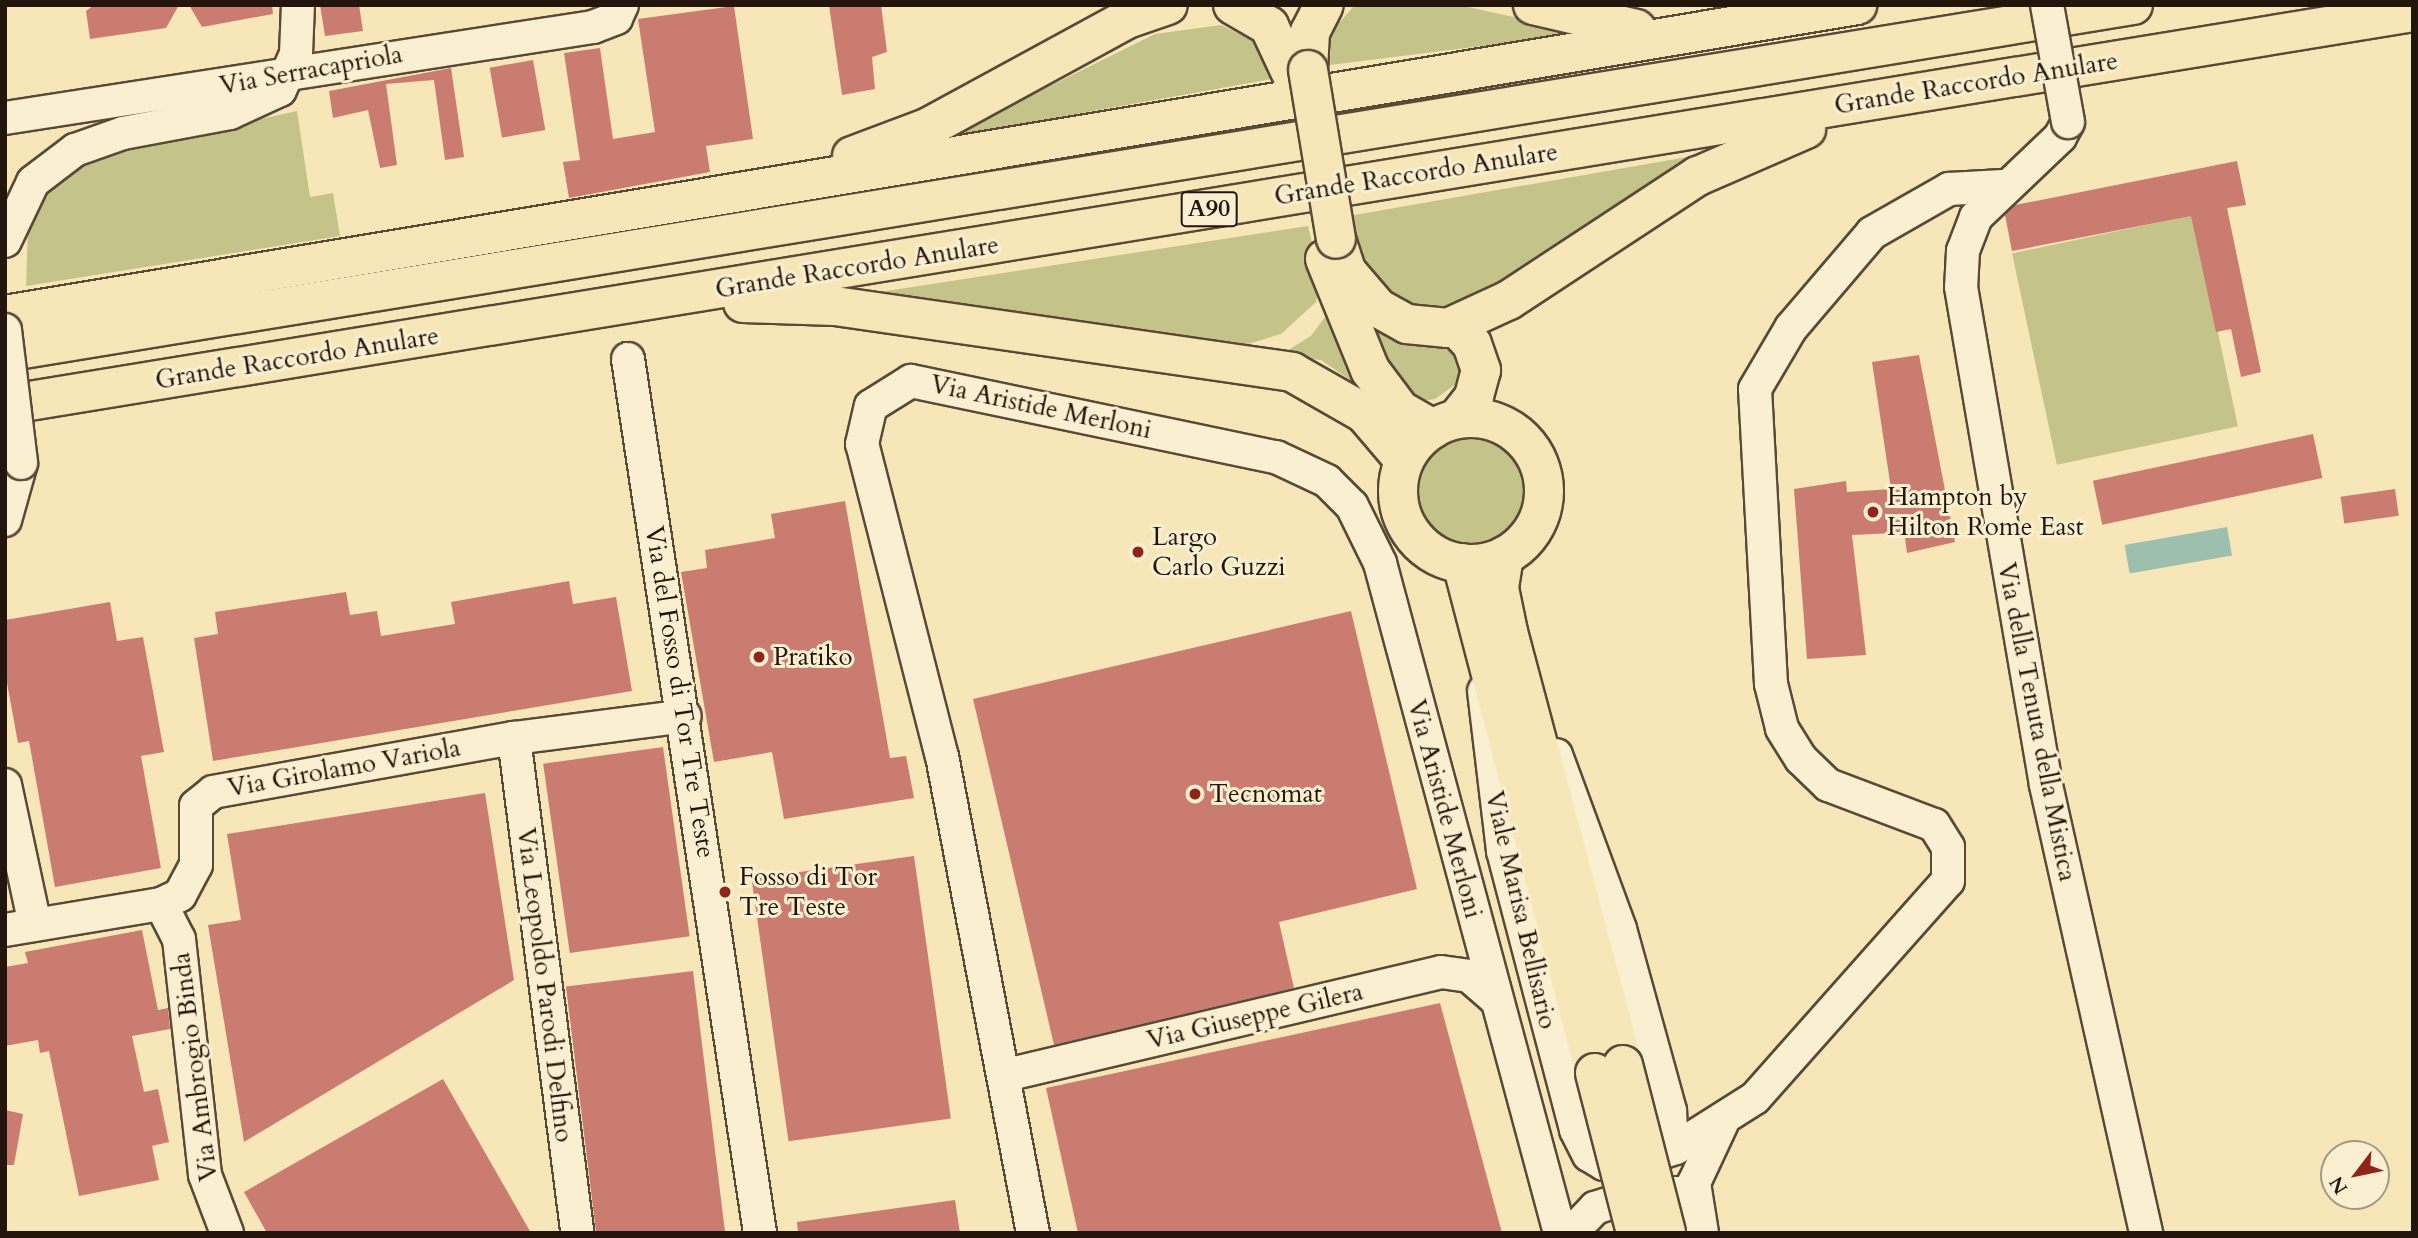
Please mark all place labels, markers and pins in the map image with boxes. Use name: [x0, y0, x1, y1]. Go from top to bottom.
place label: Hampton by Hilton Rome East: [1887, 481, 2084, 542]
marker: Hampton by Hilton Rome East: [1865, 504, 1881, 520]
place label: Largo Carlo Guzzi: [1152, 521, 1286, 582]
marker: Largo Carlo Guzzi: [1130, 544, 1146, 560]
place label: Pratiko: [773, 641, 853, 673]
marker: Pratiko: [751, 649, 767, 665]
place label: Tecnomat: [1209, 778, 1322, 810]
marker: Tecnomat: [1187, 786, 1203, 802]
place label: Fosso di Tor Tre Teste: [739, 861, 877, 922]
marker: Fosso di Tor Tre Teste: [717, 884, 733, 900]

